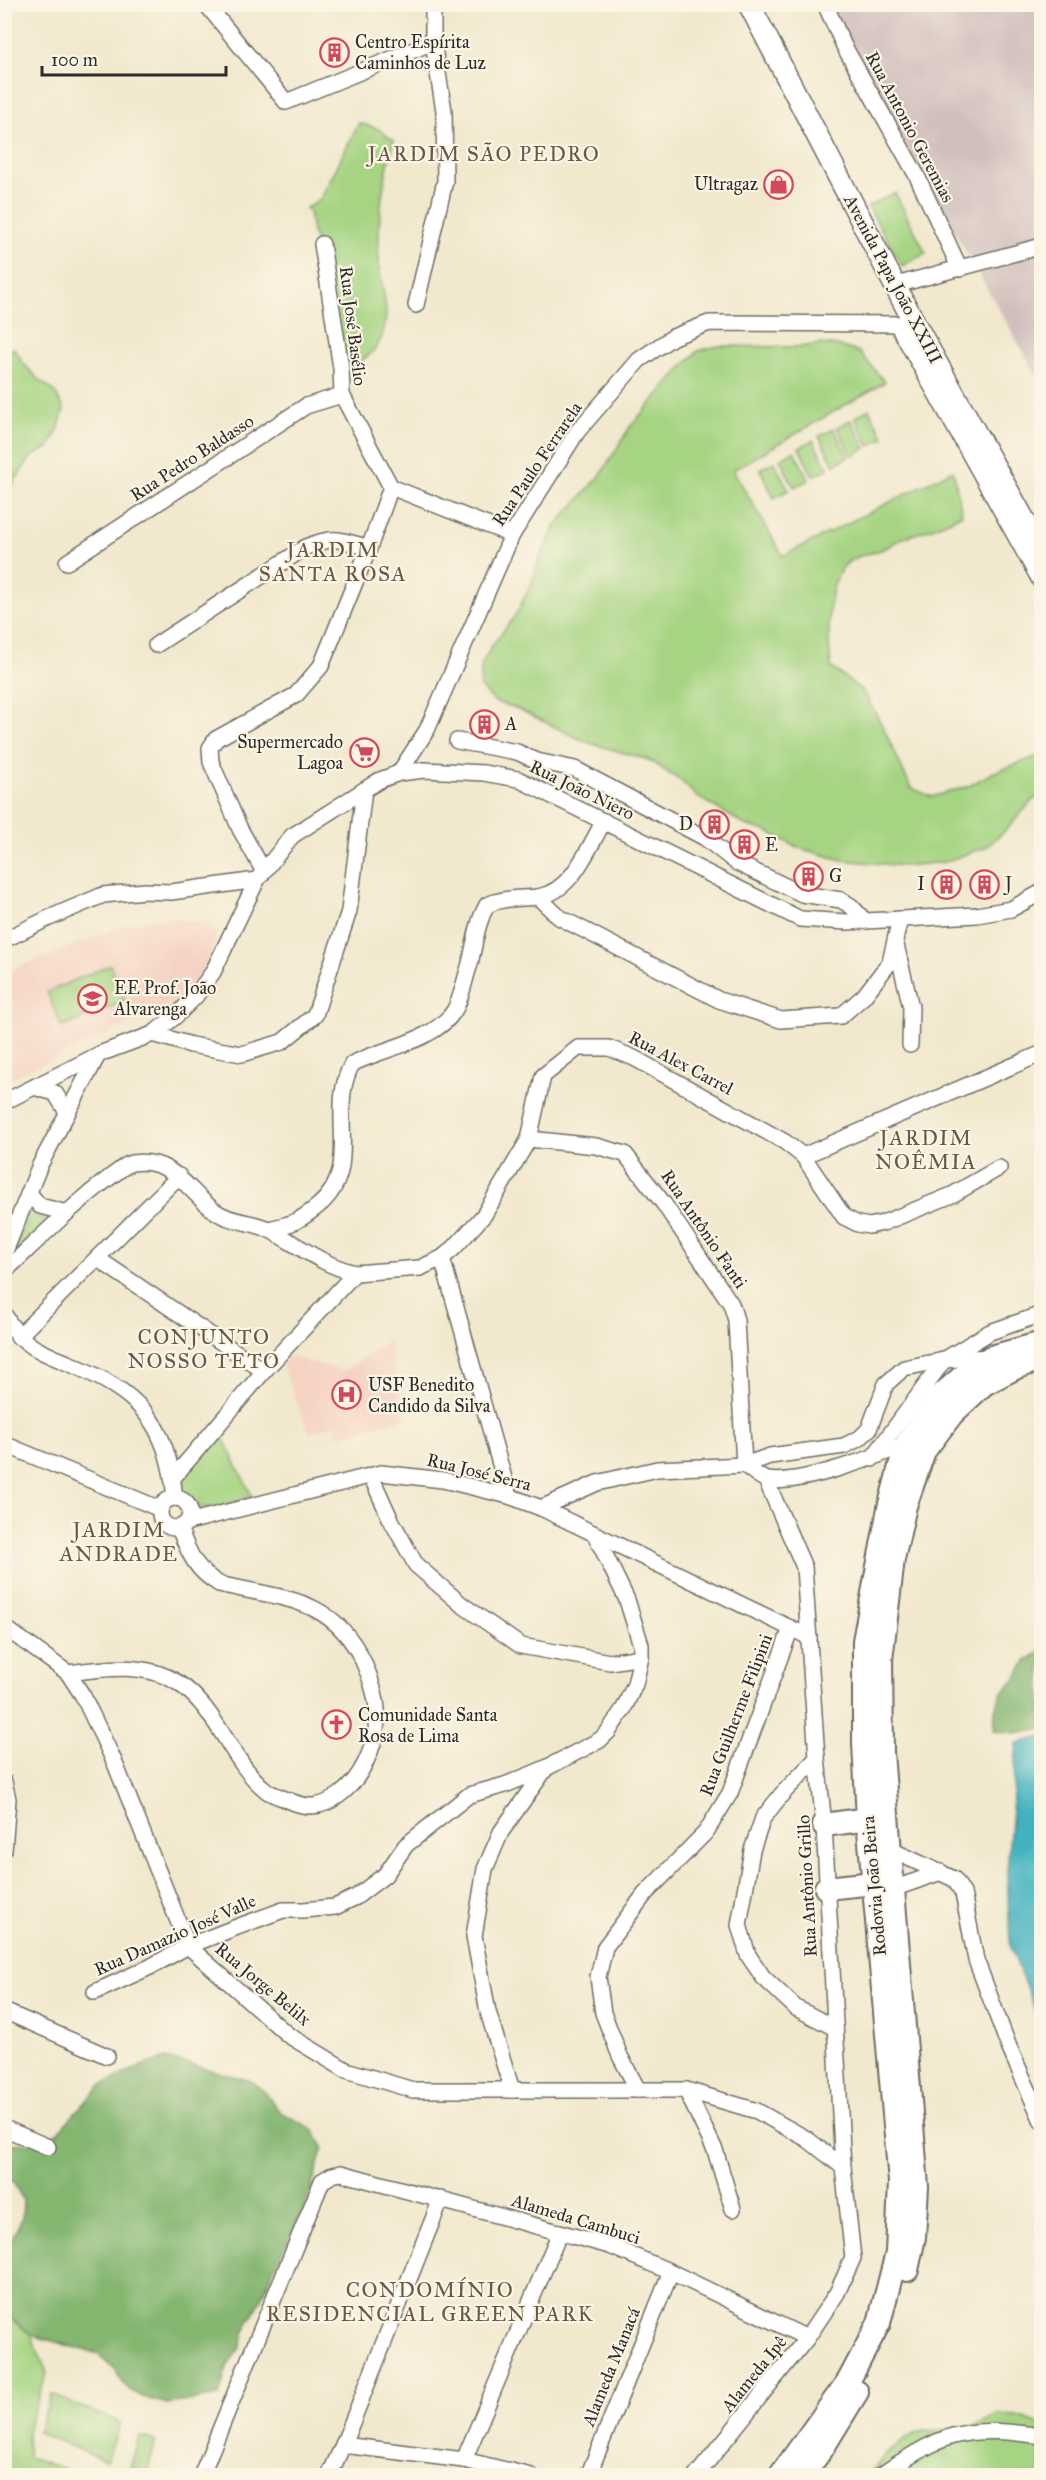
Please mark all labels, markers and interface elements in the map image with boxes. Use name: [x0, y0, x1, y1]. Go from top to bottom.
place label: Centro Espírita Caminhos de Luz: [355, 31, 486, 74]
building icon: Centro Espírita Caminhos de Luz: [318, 36, 350, 68]
scale bar: [42, 39, 226, 77]
street label: Rua Antonio Geremias: [861, 48, 959, 206]
text: 100 m: [51, 49, 98, 71]
district label: JARDIM SÃO PEDRO: [366, 141, 600, 167]
shop icon: Ultragaz: [763, 168, 795, 200]
place label: Ultragaz: [694, 173, 758, 196]
street label: Avenida Papa João XXIII: [838, 190, 947, 368]
street label: Rua José Basélio: [334, 265, 371, 387]
street label: Rua Paulo Ferrarela: [487, 397, 587, 530]
street label: Rua Pedro Baldasso: [126, 410, 258, 506]
district label: JARDIM SANTA ROSA: [259, 537, 407, 587]
building icon: A: [468, 708, 500, 740]
place label: A: [504, 713, 517, 735]
place label: Supermercado Lagoa: [237, 731, 343, 775]
supermarket icon: Supermercado Lagoa: [348, 736, 380, 768]
street label: Rua João Niero: [526, 755, 638, 826]
building icon: D: [698, 808, 730, 840]
place label: D: [679, 813, 693, 835]
building icon: E: [728, 829, 760, 861]
place label: E: [765, 834, 778, 856]
building icon: G: [792, 860, 824, 892]
place label: G: [829, 865, 842, 887]
building icon: I: [930, 868, 962, 900]
building icon: J: [968, 868, 1000, 900]
place label: I: [917, 873, 925, 895]
place label: J: [1003, 873, 1013, 896]
place label: EE Prof. João Alvarenga: [113, 977, 216, 1021]
school or university icon: EE Prof. João Alvarenga: [77, 982, 109, 1014]
street label: Rua Alex Carrel: [625, 1026, 737, 1100]
district label: JARDIM NOÊMIA: [875, 1125, 977, 1175]
street label: Rua Antônio Fanti: [656, 1165, 752, 1293]
district label: CONJUNTO NOSSO TETO: [127, 1324, 281, 1374]
place label: USF Benedito Candido da Silva: [368, 1374, 491, 1417]
hospital icon: USF Benedito Candido da Silva: [331, 1379, 363, 1411]
street label: Rua José Serra: [424, 1448, 534, 1497]
district label: JARDIM ANDRADE: [58, 1517, 179, 1567]
street label: Rua Guilherme Filipini: [695, 1631, 777, 1799]
place label: Comunidade Santa Rosa de Lima: [358, 1704, 498, 1747]
church icon: Comunidade Santa Rosa de Lima: [321, 1709, 353, 1741]
street label: Rua Antônio Grillo: [792, 1814, 822, 1958]
street label: Rodovia João Beira: [857, 1815, 892, 1957]
street label: Rua Damazio José Valle: [91, 1889, 260, 1981]
street label: Rua Jorge Belilx: [210, 1938, 315, 2031]
street label: Alameda Cambuci: [508, 2189, 643, 2249]
district label: CONDOMÍNIO RESIDENCIAL GREEN PARK: [266, 2276, 594, 2327]
street label: Alameda Manacá: [577, 2304, 645, 2431]
street label: Alameda Ipê: [716, 2331, 791, 2417]

